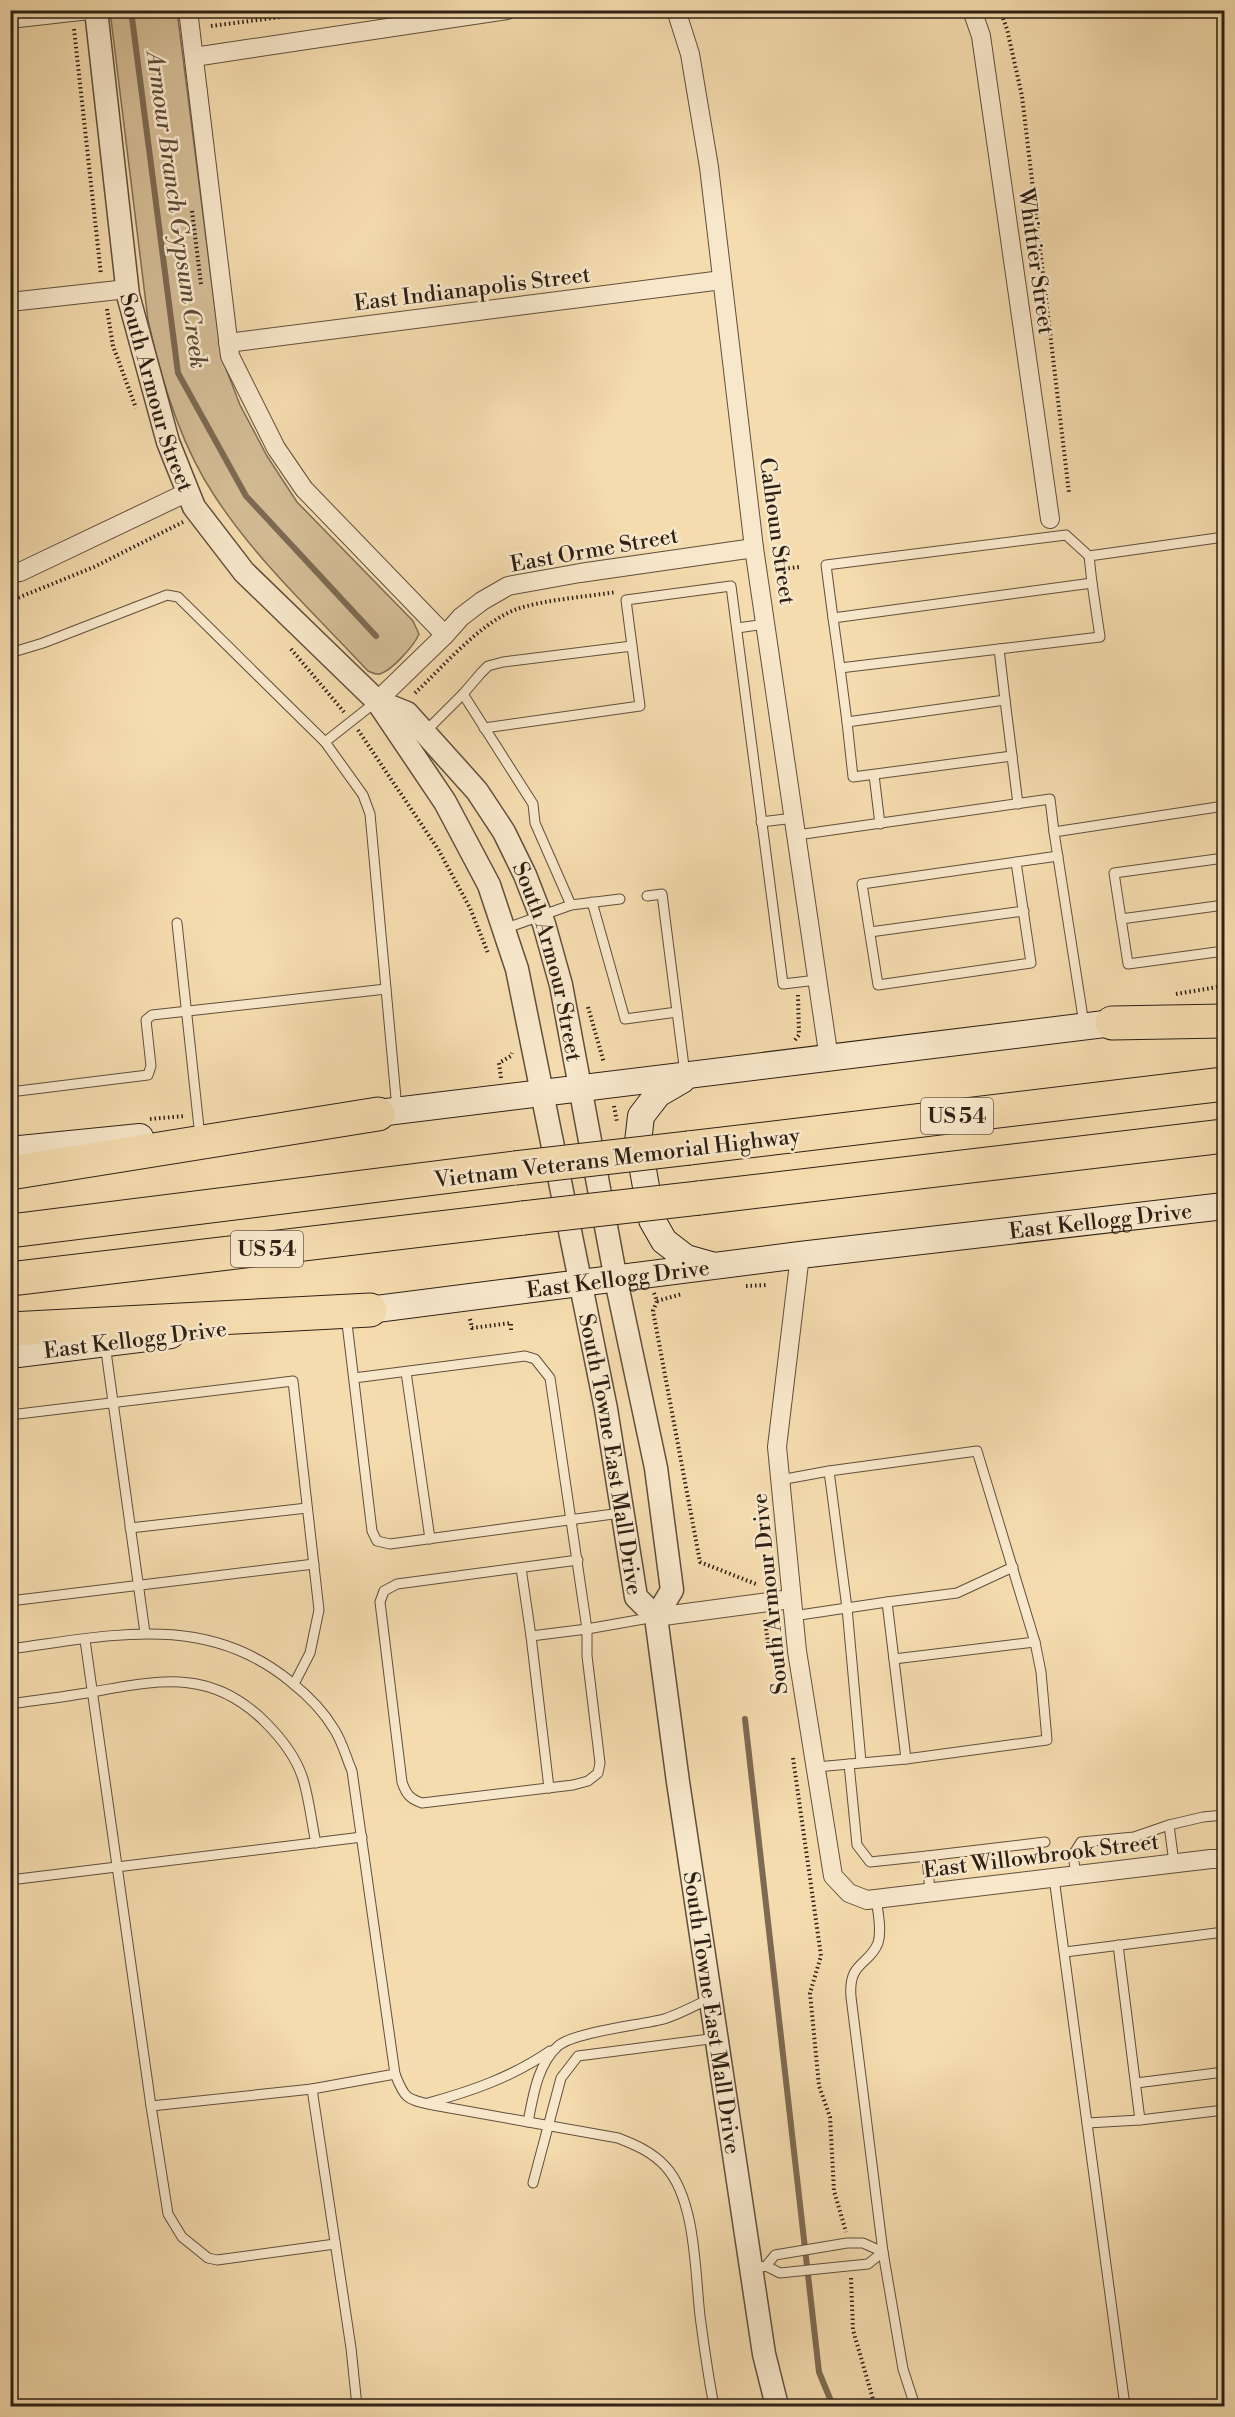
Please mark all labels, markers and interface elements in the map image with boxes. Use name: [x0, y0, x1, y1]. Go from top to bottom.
water label: Armour Branch Gypsum Creek: [138, 47, 213, 371]
street label: Whittier Street: [1012, 185, 1059, 336]
street label: East Indianapolis Street: [353, 262, 592, 317]
street label: South Armour Street: [113, 290, 199, 496]
street label: Calhoun Street: [753, 456, 800, 607]
street label: East Orme Street: [508, 522, 681, 579]
street label: South Armour Street: [506, 858, 587, 1064]
road number: US 54: [921, 1098, 993, 1134]
street label: Vietnam Veterans Memorial Highway: [432, 1123, 802, 1194]
street label: East Kellogg Drive: [1007, 1198, 1194, 1246]
road number: US 54: [231, 1231, 303, 1267]
street label: East Kellogg Drive: [525, 1255, 711, 1305]
street label: South Towne East Mall Drive: [572, 1311, 647, 1597]
street label: East Kellogg Drive: [42, 1316, 228, 1365]
street label: South Armour Drive: [746, 1492, 795, 1696]
street label: East Willowbrook Street: [922, 1829, 1161, 1884]
street label: South Towne East Mall Drive: [677, 1870, 746, 2156]

